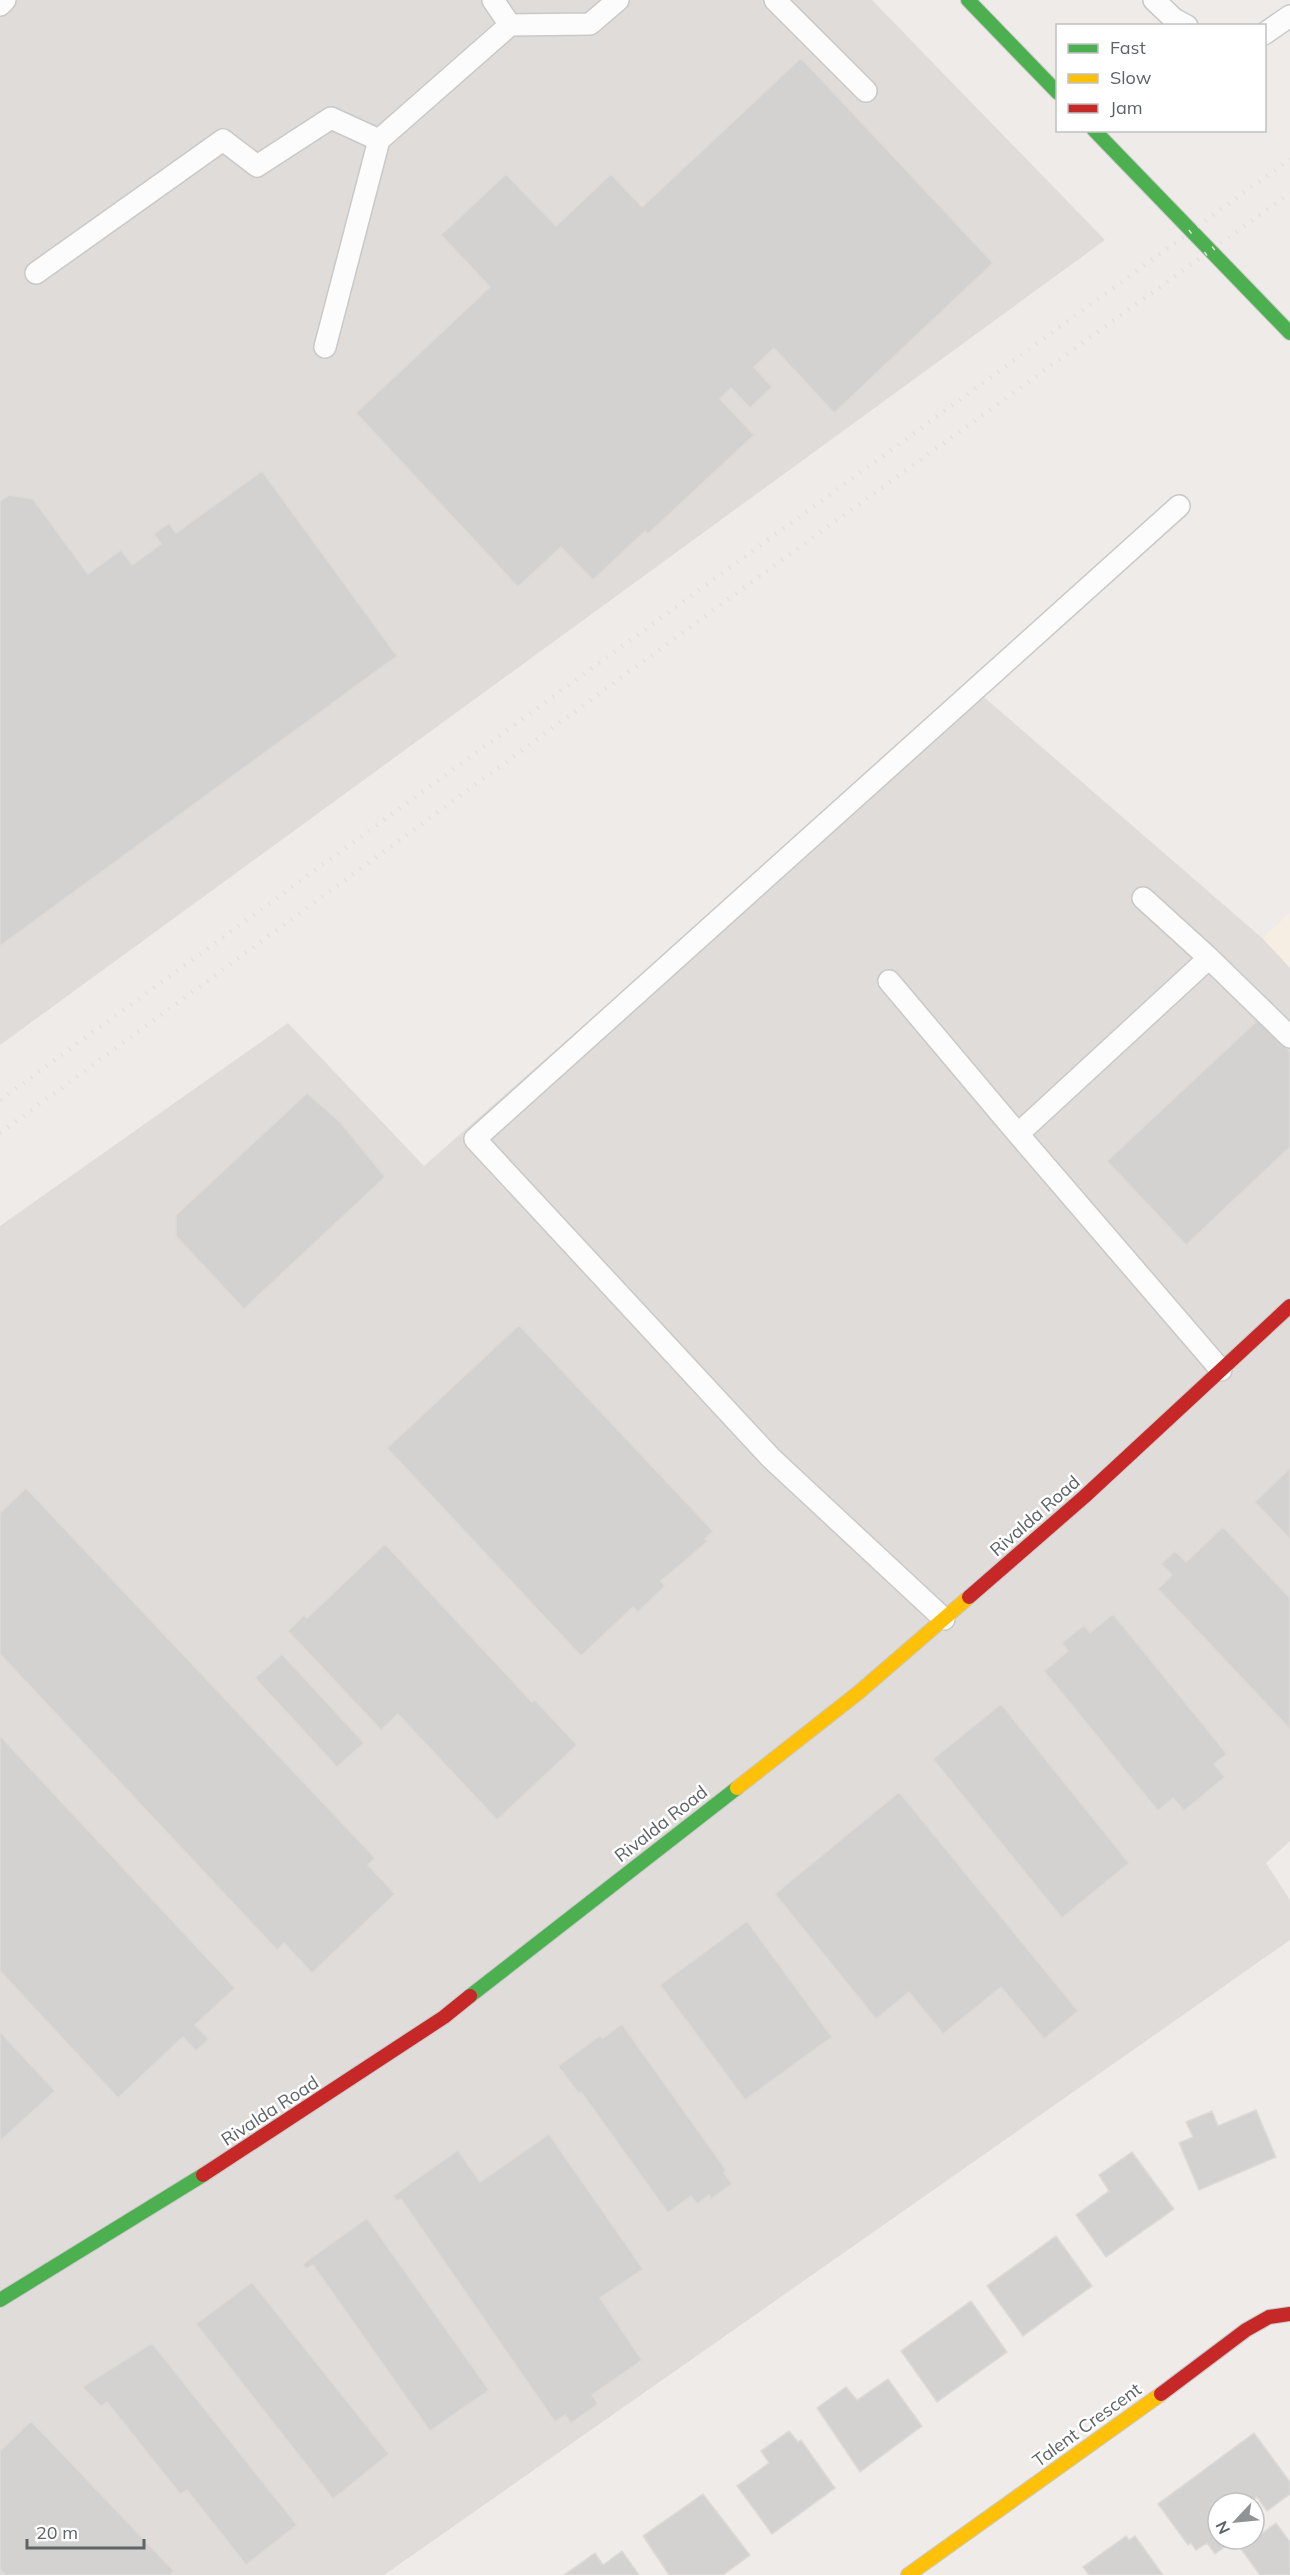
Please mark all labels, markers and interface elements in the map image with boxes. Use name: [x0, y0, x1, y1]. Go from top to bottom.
legend: [1056, 24, 1266, 132]
text: Fast: [1110, 36, 1146, 59]
text: Slow: [1110, 66, 1152, 89]
text: Jam: [1110, 96, 1143, 119]
street label: Rivalda Road: [985, 1470, 1084, 1561]
street label: Rivalda Road: [610, 1780, 712, 1867]
street label: Rivalda Road: [217, 2071, 323, 2151]
street label: Talent Crescent: [1028, 2377, 1146, 2472]
north arrow: [1206, 2491, 1266, 2551]
scale bar: [27, 2512, 144, 2550]
text: N: [1211, 2518, 1234, 2537]
text: 20 m: [36, 2521, 78, 2544]

